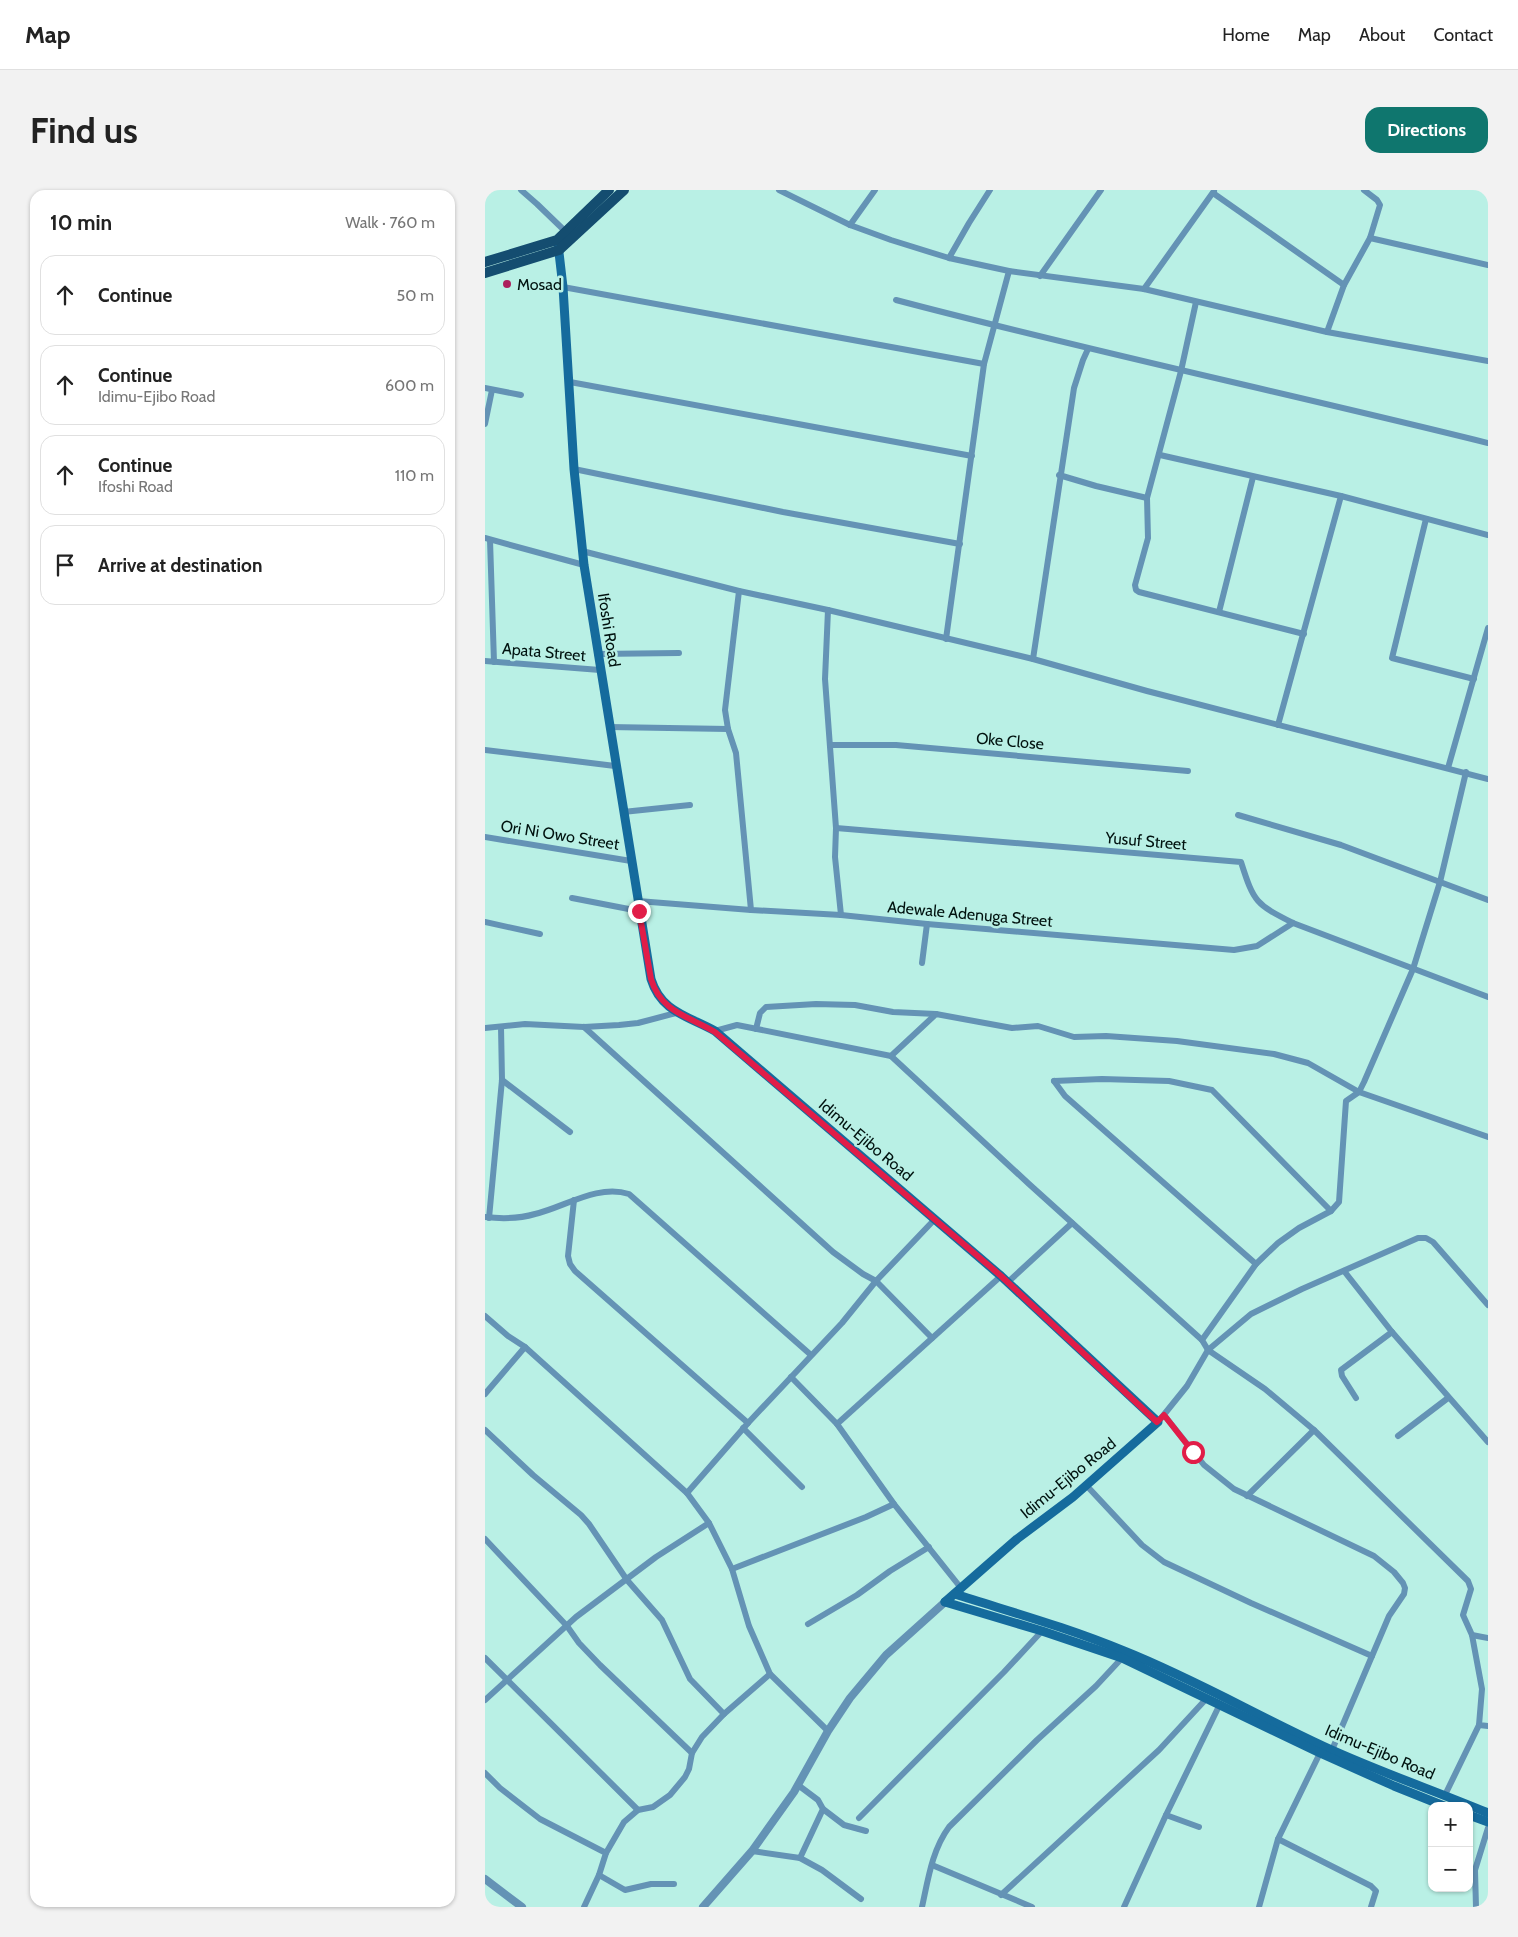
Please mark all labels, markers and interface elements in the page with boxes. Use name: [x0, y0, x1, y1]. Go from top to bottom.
text: Map: [25, 20, 71, 49]
text: Home: [1222, 24, 1270, 46]
text: Map: [1298, 24, 1331, 46]
text: About: [1359, 24, 1405, 46]
text: Contact: [1433, 24, 1493, 46]
button: Directions: [1365, 107, 1488, 153]
text: Find us: [30, 109, 138, 152]
text: 10 min: [50, 210, 112, 235]
text: Walk · 760 m: [345, 213, 435, 232]
place label: Mosad: [517, 275, 562, 294]
marker: Mosad: [501, 278, 513, 290]
icon: ahead: [51, 281, 79, 309]
text: Continue: [98, 284, 172, 307]
text: 50 m: [397, 286, 434, 305]
text: Continue: [98, 364, 172, 387]
icon: ahead: [51, 371, 79, 399]
text: 600 m: [385, 376, 434, 395]
text: Idimu-Ejibo Road: [98, 387, 215, 406]
text: Continue: [98, 454, 172, 477]
icon: ahead: [51, 461, 79, 489]
text: 110 m: [395, 466, 434, 485]
text: Ifoshi Road: [98, 477, 173, 496]
icon: arrive: [51, 551, 79, 579]
text: Arrive at destination: [98, 554, 262, 577]
street label: Ifoshi Road: [594, 592, 624, 668]
street label: Apata Street: [501, 639, 587, 665]
street label: Oke Close: [975, 729, 1045, 753]
street label: Ori Ni Owo Street: [499, 816, 621, 854]
street label: Yusuf Street: [1104, 828, 1188, 854]
street label: Adewale Adenuga Street: [887, 897, 1054, 931]
route end: [628, 900, 651, 923]
street label: Idimu-Ejibo Road: [815, 1095, 917, 1185]
street label: Idimu-Ejibo Road: [1016, 1434, 1120, 1522]
route start: [1182, 1441, 1205, 1464]
street label: Idimu-Ejibo Road: [1322, 1720, 1438, 1784]
map controls: [1428, 1802, 1473, 1892]
button: +: [1428, 1802, 1473, 1847]
button: −: [1428, 1847, 1473, 1892]

